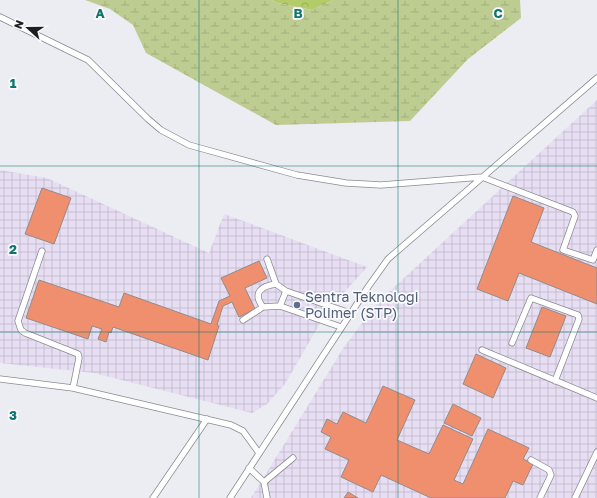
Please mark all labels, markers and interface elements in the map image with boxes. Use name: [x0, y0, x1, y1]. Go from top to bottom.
text: A: [95, 5, 105, 21]
text: B: [293, 5, 303, 21]
text: C: [493, 5, 503, 21]
north arrow: [8, 8, 48, 48]
text: N: [11, 18, 26, 30]
text: 1: [10, 75, 17, 91]
text: 2: [9, 241, 17, 257]
place label: Sentra Teknologi Polimer (STP): [305, 288, 418, 321]
marker: Sentra Teknologi Polimer (STP): [292, 300, 302, 310]
text: 3: [9, 407, 17, 423]

